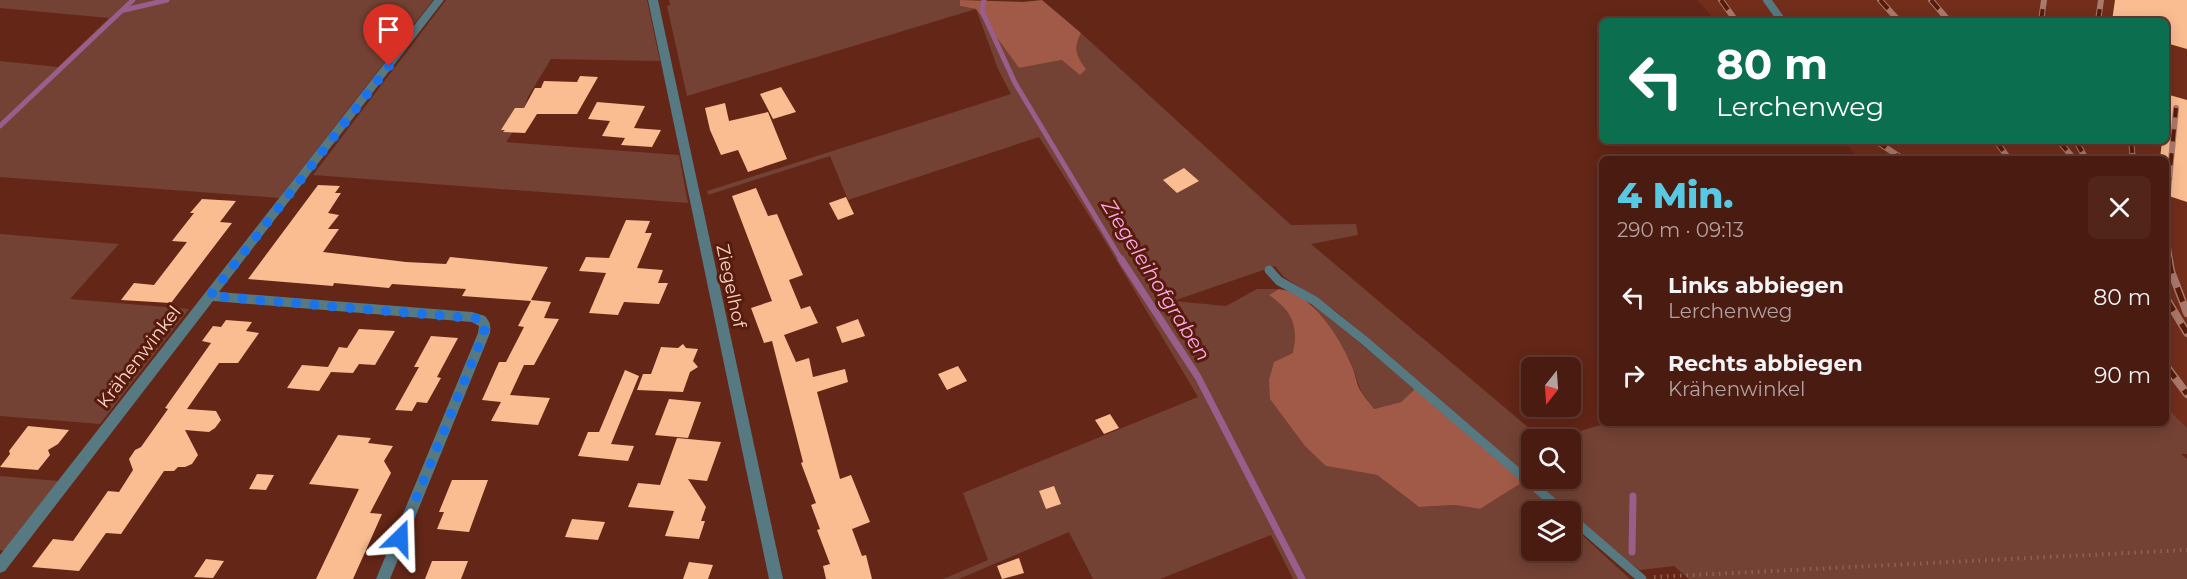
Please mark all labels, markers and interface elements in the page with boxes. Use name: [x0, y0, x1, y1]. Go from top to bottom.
pin: [363, 4, 414, 66]
icon: arrive: [372, 13, 405, 46]
text: 80 m: [1716, 38, 1828, 90]
icon: left: [1617, 42, 1695, 120]
text: Lerchenweg: [1716, 90, 1884, 123]
text: 4 Min.: [1617, 173, 1734, 217]
button: close: [2088, 176, 2151, 239]
water label: Ziegeleihofgraben: [1096, 194, 1215, 365]
text: 290 m · 09:13: [1617, 218, 1744, 242]
street label: Ziegelhof: [711, 242, 751, 331]
text: Links abbiegen: [1668, 272, 1844, 299]
icon: left: [1617, 281, 1650, 314]
text: 80 m: [2093, 284, 2151, 311]
text: Lerchenweg: [1668, 299, 1793, 323]
street label: Krähenwinkel: [92, 301, 186, 413]
text: Rechts abbiegen: [1668, 350, 1863, 377]
north arrow: [1521, 357, 1581, 417]
map controls: [1521, 357, 1581, 561]
icon: right: [1617, 359, 1650, 392]
text: 90 m: [2094, 362, 2151, 389]
text: Krähenwinkel: [1668, 377, 1805, 401]
button: search: [1521, 429, 1581, 489]
button: layers: [1521, 501, 1581, 561]
position arrow: [368, 506, 432, 570]

